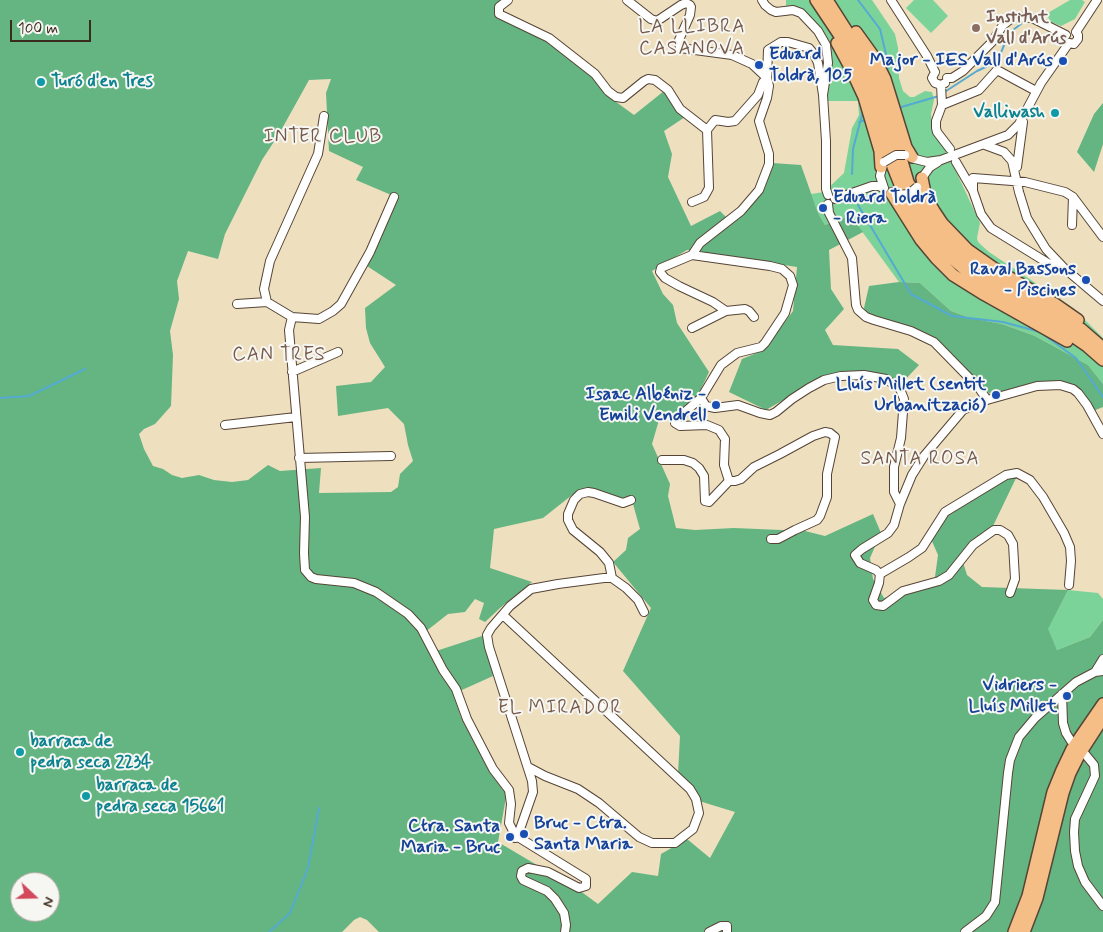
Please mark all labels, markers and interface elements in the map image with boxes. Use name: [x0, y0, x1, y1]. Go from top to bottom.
place label: Institut Vall d'Arús: [986, 7, 1066, 50]
scale bar: [12, 10, 94, 42]
district label: LA LLIBRA CASANOVA: [638, 17, 746, 61]
text: 100 m: [18, 19, 58, 39]
marker: Institut Vall d'Arús: [970, 22, 982, 34]
place label: Eduard Toldrà, 105: [769, 44, 852, 86]
place label: Major - IES Vall d'Arús: [870, 50, 1053, 72]
marker: Major - IES Vall d'Arús: [1057, 55, 1069, 67]
marker: Eduard Toldrà, 105: [753, 59, 765, 71]
place label: Turó d'en Tres: [51, 71, 153, 93]
marker: Turó d'en Tres: [35, 76, 47, 88]
place label: Valliwash: [973, 102, 1045, 124]
marker: Valliwash: [1049, 107, 1061, 119]
district label: INTER CLUB: [259, 127, 387, 149]
place label: Eduard Toldrà - Riera: [833, 187, 936, 230]
marker: Eduard Toldrà - Riera: [817, 202, 829, 214]
place label: Raval Bassons - Piscines: [970, 259, 1076, 302]
marker: Raval Bassons - Piscines: [1080, 274, 1092, 286]
district label: CAN TRES: [230, 345, 328, 367]
place label: Lluís Millet (sentit Urbanització): [836, 374, 986, 416]
place label: Isaac Albéniz - Emili Vendrell: [586, 384, 706, 426]
marker: Lluís Millet (sentit Urbanització): [990, 389, 1002, 401]
marker: Isaac Albéniz - Emili Vendrell: [710, 399, 722, 411]
district label: SANTA ROSA: [859, 449, 981, 471]
place label: Vidriers - Lluís Millet: [969, 675, 1057, 718]
marker: Vidriers - Lluís Millet: [1061, 690, 1073, 702]
district label: EL MIRADOR: [497, 698, 623, 720]
place label: barraca de pedra seca 2234: [30, 731, 152, 774]
marker: barraca de pedra seca 2234: [14, 746, 26, 758]
place label: barraca de pedra seca 15661: [96, 775, 224, 818]
marker: barraca de pedra seca 15661: [80, 790, 92, 802]
place label: Bruc - Ctra. Santa Maria: [534, 813, 632, 856]
place label: Ctra. Santa Maria - Bruc: [401, 816, 500, 859]
marker: Bruc - Ctra. Santa Maria: [518, 828, 530, 840]
marker: Ctra. Santa Maria - Bruc: [504, 831, 516, 843]
north arrow: [10, 872, 60, 922]
text: N: [38, 894, 58, 910]

